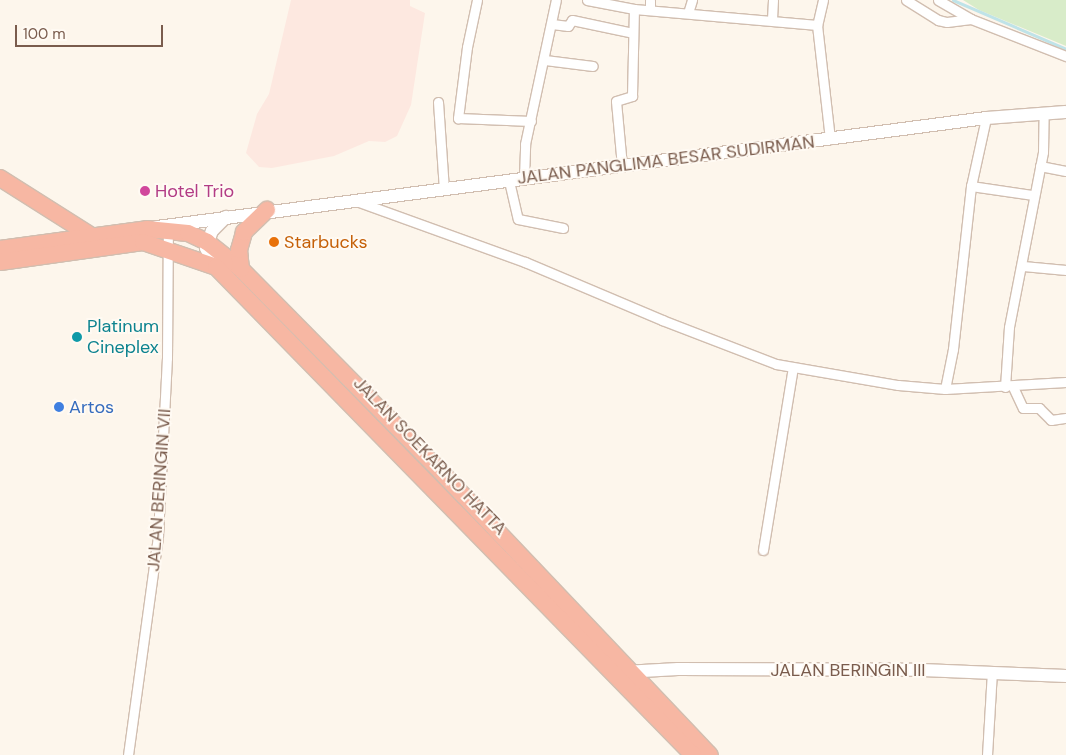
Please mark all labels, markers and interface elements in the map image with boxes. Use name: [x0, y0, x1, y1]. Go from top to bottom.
scale bar: [18, 15, 165, 47]
text: 100 m: [23, 24, 66, 44]
street label: JALAN PANGLIMA BESAR SUDIRMAN: [516, 131, 816, 189]
place label: Hotel Trio: [155, 180, 234, 202]
marker: Hotel Trio: [139, 185, 151, 197]
place label: Starbucks: [284, 231, 367, 253]
marker: Starbucks: [268, 236, 280, 248]
place label: Platinum Cineplex: [87, 316, 159, 358]
marker: Platinum Cineplex: [71, 331, 83, 343]
street label: JALAN SOEKARNO HATTA: [349, 372, 511, 540]
place label: Artos: [69, 396, 114, 418]
marker: Artos: [53, 401, 65, 413]
street label: JALAN BERINGIN VII: [143, 408, 175, 572]
street label: JALAN BERINGIN III: [770, 659, 926, 681]

